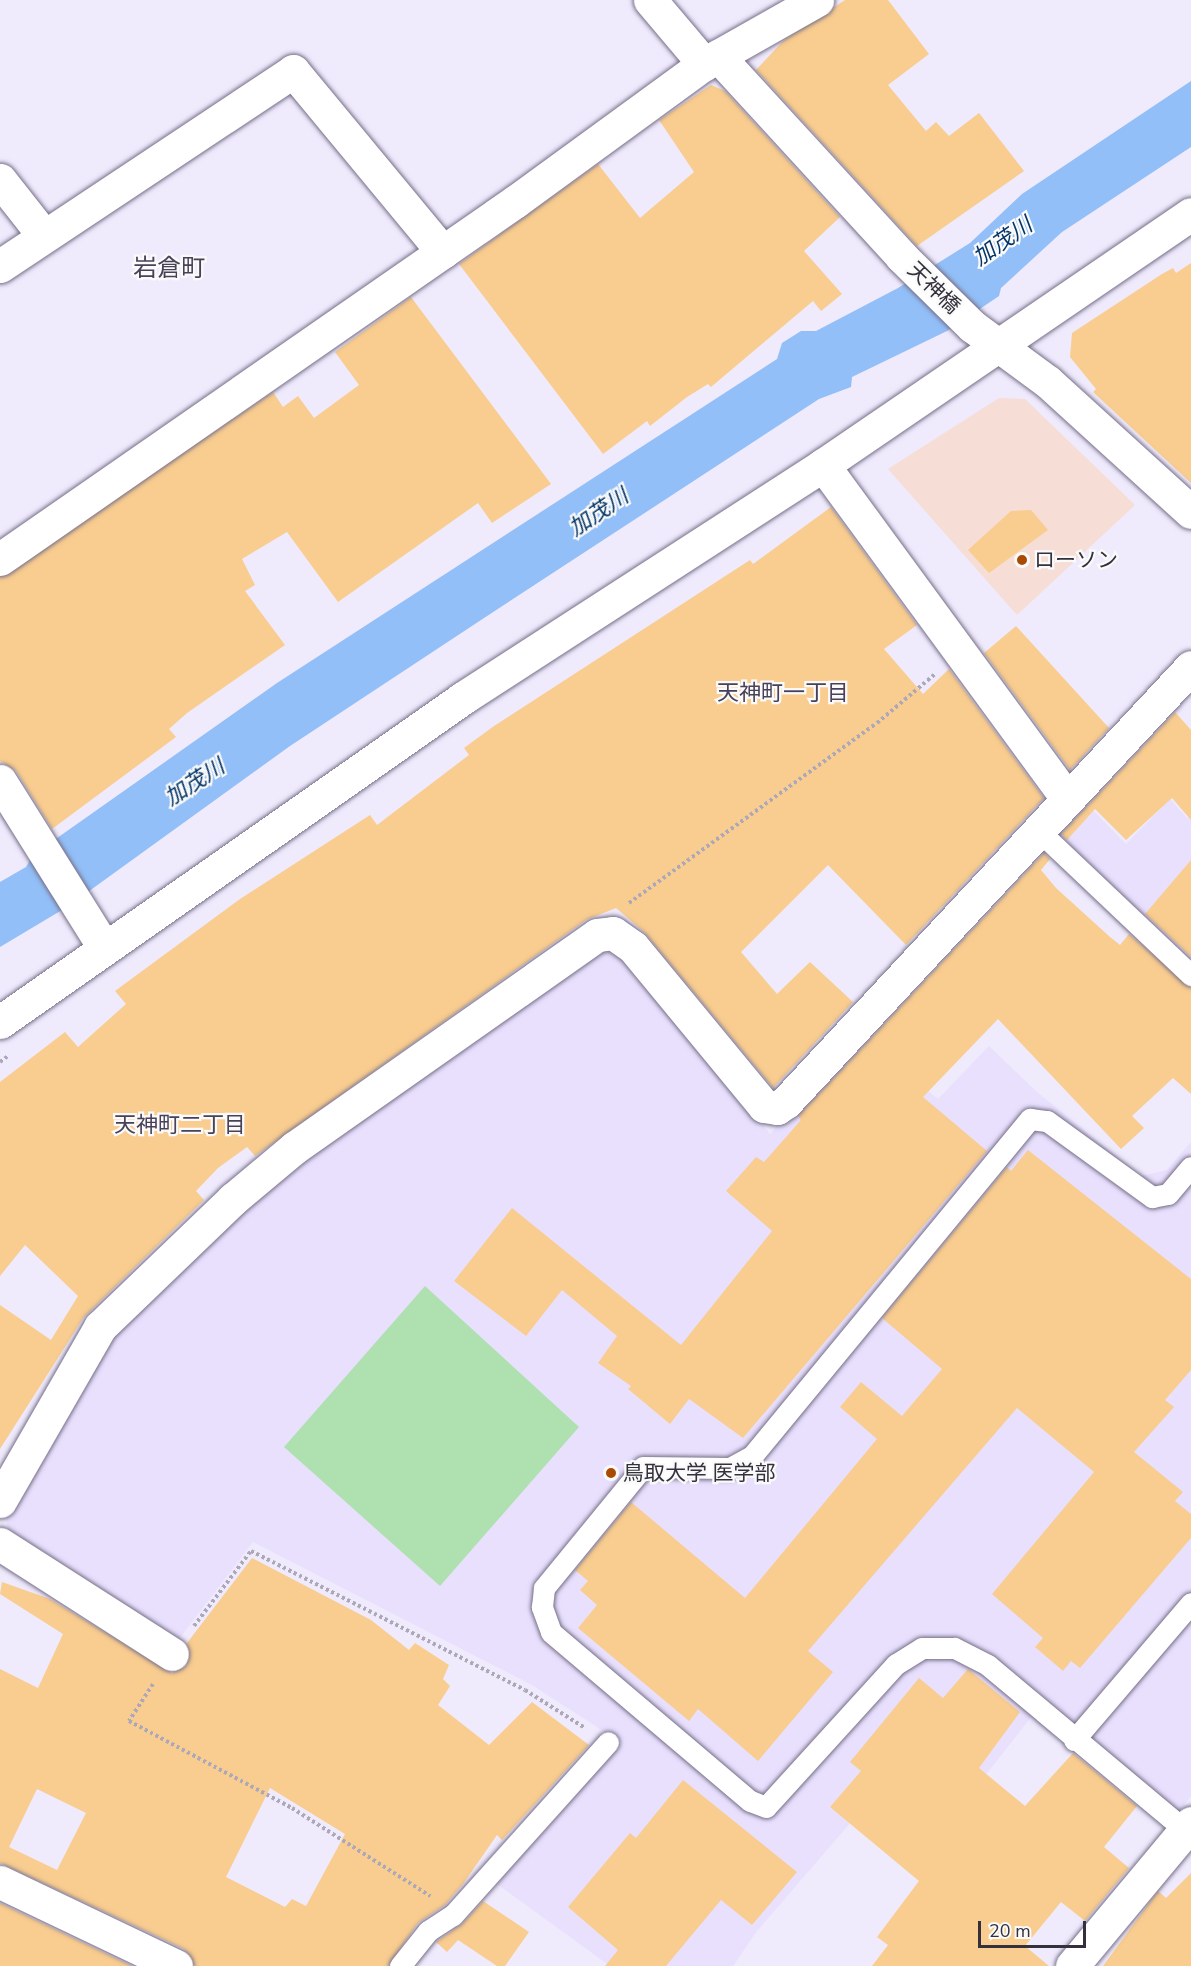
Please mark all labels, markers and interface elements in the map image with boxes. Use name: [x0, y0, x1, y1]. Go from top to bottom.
water label: 加茂川: [968, 212, 1038, 272]
district label: 岩倉町: [133, 255, 205, 283]
street label: 天神橋: [903, 257, 965, 319]
water label: 加茂川: [564, 484, 634, 542]
place label: ローソン: [1034, 547, 1118, 573]
marker: ローソン: [1015, 553, 1029, 567]
district label: 天神町一丁目: [717, 681, 849, 707]
water label: 加茂川: [160, 754, 230, 812]
district label: 天神町二丁目: [114, 1113, 246, 1139]
place label: 鳥取大学 医学部: [623, 1460, 775, 1486]
marker: 鳥取大学 医学部: [604, 1466, 618, 1480]
scale bar: [981, 1909, 1089, 1947]
text: 20 m: [989, 1919, 1031, 1943]

